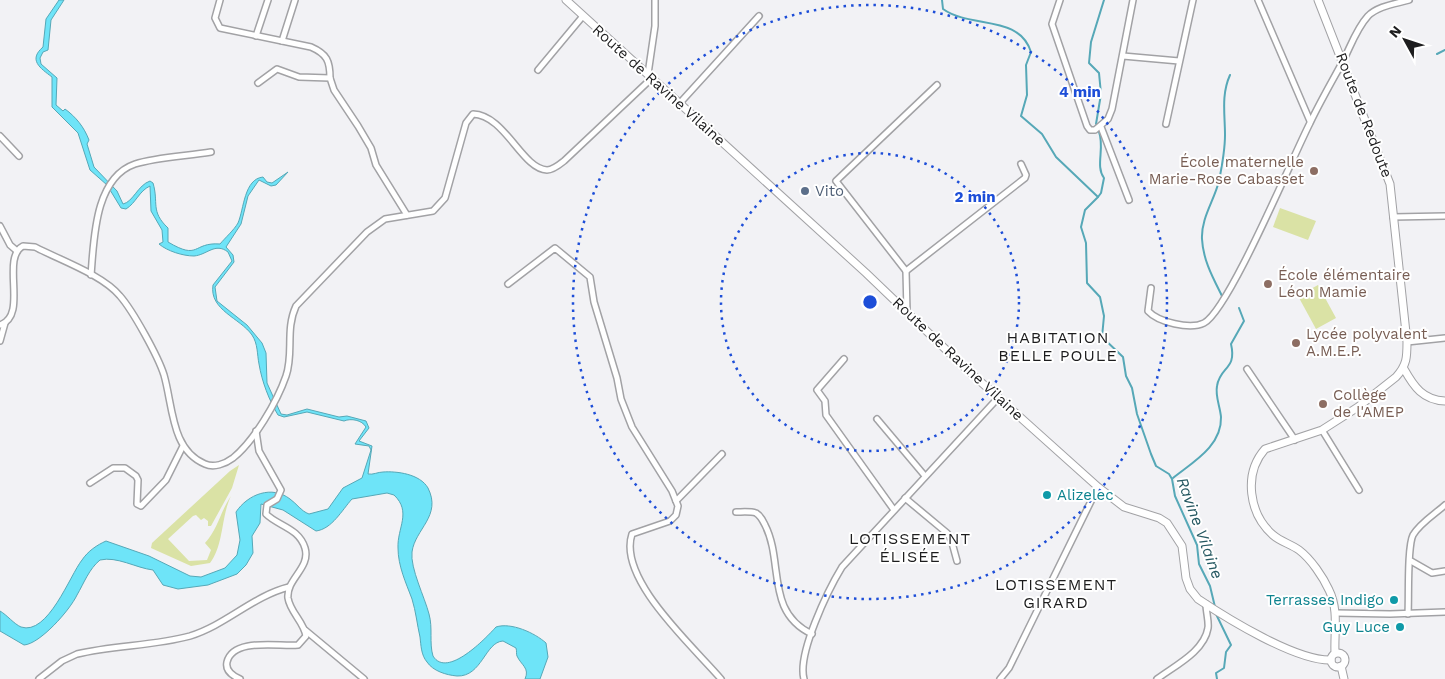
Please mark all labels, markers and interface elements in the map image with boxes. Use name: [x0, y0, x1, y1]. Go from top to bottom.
north arrow: [1380, 15, 1430, 65]
street label: Route de Ravine Vilaine: [589, 21, 729, 149]
text: N: [1386, 23, 1405, 41]
street label: Route de Redoute: [1332, 50, 1396, 180]
text: 4 min: [1059, 83, 1101, 101]
place label: École maternelle Marie-Rose Cabasset: [1149, 153, 1305, 188]
marker: École maternelle Marie-Rose Cabasset: [1308, 165, 1320, 177]
place label: Vito: [815, 182, 844, 200]
marker: Vito: [799, 185, 811, 197]
text: 2 min: [954, 188, 996, 206]
place label: École élémentaire Léon Mamie: [1278, 266, 1410, 301]
marker: École élémentaire Léon Mamie: [1262, 278, 1274, 290]
centre of rings: [861, 293, 879, 311]
street label: Route de Ravine Vilaine: [889, 294, 1027, 424]
place label: Lycée polyvalent A.M.E.P.: [1306, 325, 1428, 360]
district label: HABITATION BELLE POULE: [998, 328, 1118, 365]
marker: Lycée polyvalent A.M.E.P.: [1290, 337, 1302, 349]
place label: Collège de l'AMEP: [1333, 386, 1404, 421]
marker: Collège de l'AMEP: [1317, 398, 1329, 410]
water label: Ravine Vilaine: [1173, 475, 1227, 581]
place label: Alizelec: [1057, 486, 1114, 504]
marker: Alizelec: [1041, 489, 1053, 501]
district label: LOTISSEMENT ÉLISÉE: [849, 529, 971, 566]
district label: LOTISSEMENT GIRARD: [995, 575, 1117, 612]
place label: Terrasses Indigo: [1266, 591, 1384, 609]
marker: Terrasses Indigo: [1388, 594, 1400, 606]
place label: Guy Luce: [1322, 618, 1390, 636]
marker: Guy Luce: [1394, 621, 1406, 633]

